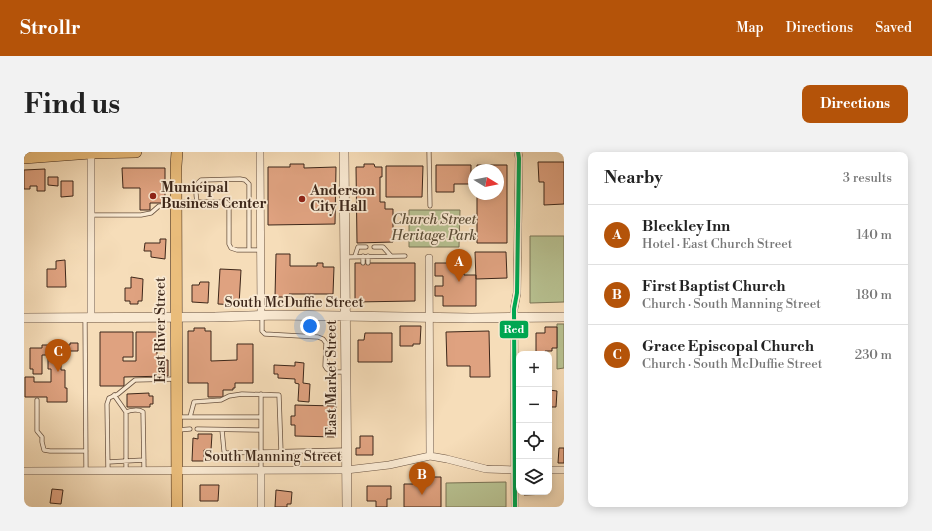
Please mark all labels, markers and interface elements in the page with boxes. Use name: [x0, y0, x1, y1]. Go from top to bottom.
text: Strollr: [20, 16, 81, 40]
text: Map: [736, 19, 764, 37]
text: Directions: [786, 19, 853, 37]
text: Saved: [875, 19, 912, 37]
button: Directions: [802, 85, 908, 123]
text: Find us: [24, 87, 120, 122]
north arrow: [468, 164, 504, 200]
text: Nearby: [604, 167, 663, 189]
text: 3 results: [843, 170, 892, 186]
place label: Municipal Business Center: [161, 179, 267, 213]
place label: Anderson City Hall: [309, 182, 375, 216]
marker: Municipal Business Center: [148, 191, 158, 201]
marker: Anderson City Hall: [297, 194, 307, 204]
park label: Church Street Heritage Park: [390, 211, 477, 245]
text: Bleckley Inn: [642, 217, 730, 236]
text: A: [612, 227, 622, 243]
text: 140 m: [856, 227, 892, 243]
text: Hotel · East Church Street: [642, 236, 792, 252]
pin: A: [446, 249, 472, 282]
street label: East River Street: [152, 277, 170, 383]
text: First Baptist Church: [642, 277, 786, 296]
text: B: [612, 287, 622, 303]
text: 180 m: [856, 287, 892, 303]
street label: South McDuffie Street: [224, 294, 364, 312]
text: Church · South Manning Street: [642, 296, 821, 312]
your location: [300, 316, 320, 336]
street label: East Market Street: [323, 320, 341, 436]
line badge: Red: [499, 320, 529, 339]
text: Red: [504, 323, 524, 337]
text: Grace Episcopal Church: [642, 337, 814, 356]
pin: C: [45, 339, 71, 372]
text: C: [612, 347, 622, 363]
text: 230 m: [855, 347, 892, 363]
map controls: [516, 351, 552, 495]
button: +: [516, 351, 552, 387]
text: Church · South McDuffie Street: [642, 356, 822, 372]
button: −: [516, 387, 552, 423]
button: locate: [516, 423, 552, 459]
street label: South Manning Street: [204, 448, 342, 466]
button: layers: [516, 459, 552, 495]
pin: B: [409, 462, 435, 495]

